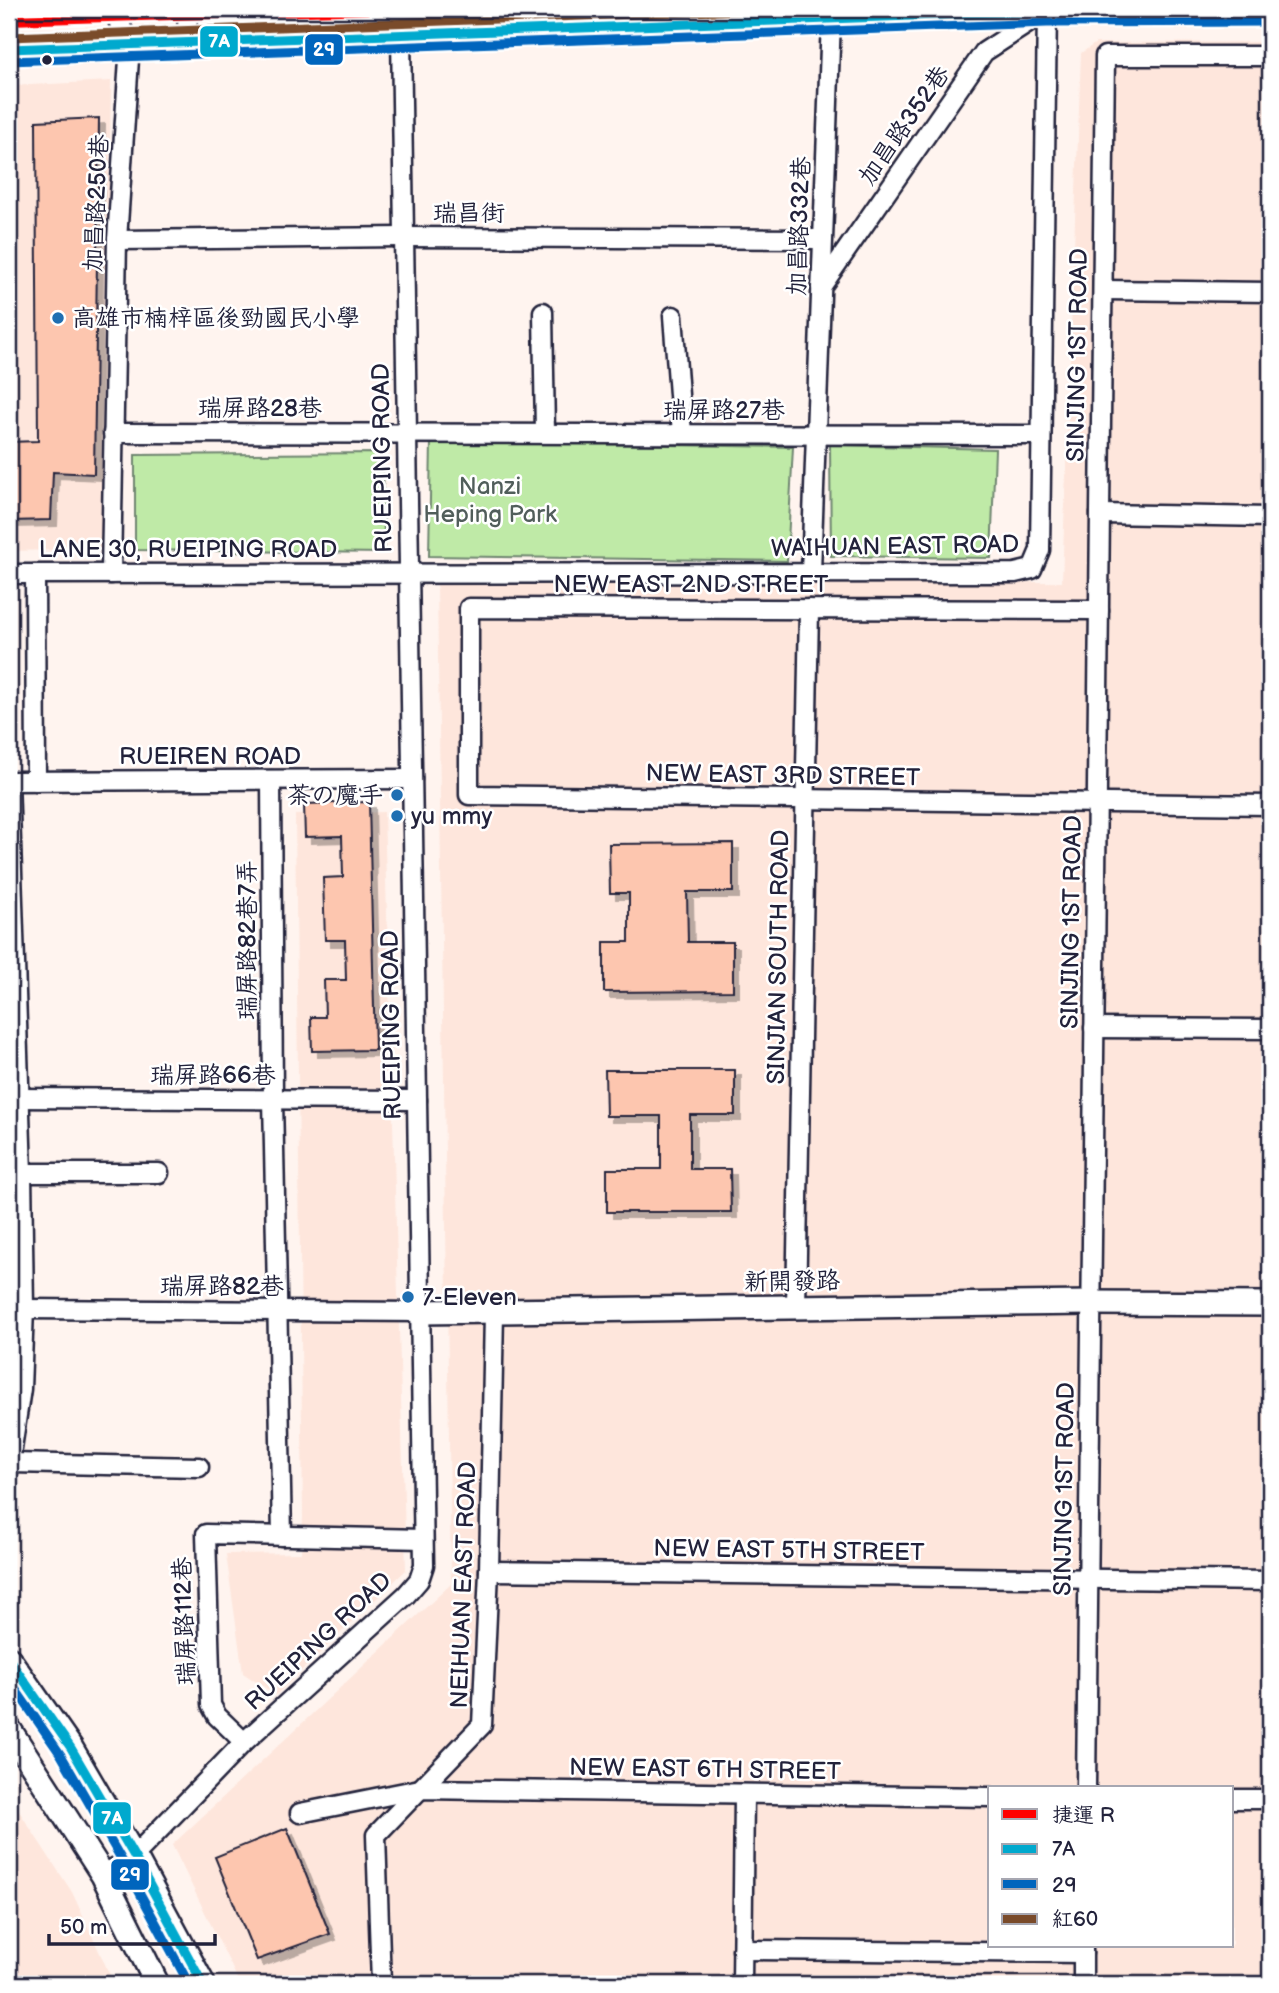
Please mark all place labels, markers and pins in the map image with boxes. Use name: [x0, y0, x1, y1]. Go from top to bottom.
unlabelled marker: [40, 53, 54, 67]
place label: 高雄市楠梓區後勁國民小學: [72, 304, 360, 333]
marker: 高雄市楠梓區後勁國民小學: [50, 310, 66, 326]
place label: 茶の魔手: [287, 781, 383, 810]
marker: 茶の魔手: [389, 787, 405, 803]
place label: yu mmy: [410, 802, 492, 831]
marker: yu mmy: [389, 808, 405, 824]
place label: 7-Eleven: [422, 1283, 517, 1312]
marker: 7-Eleven: [400, 1289, 416, 1305]

